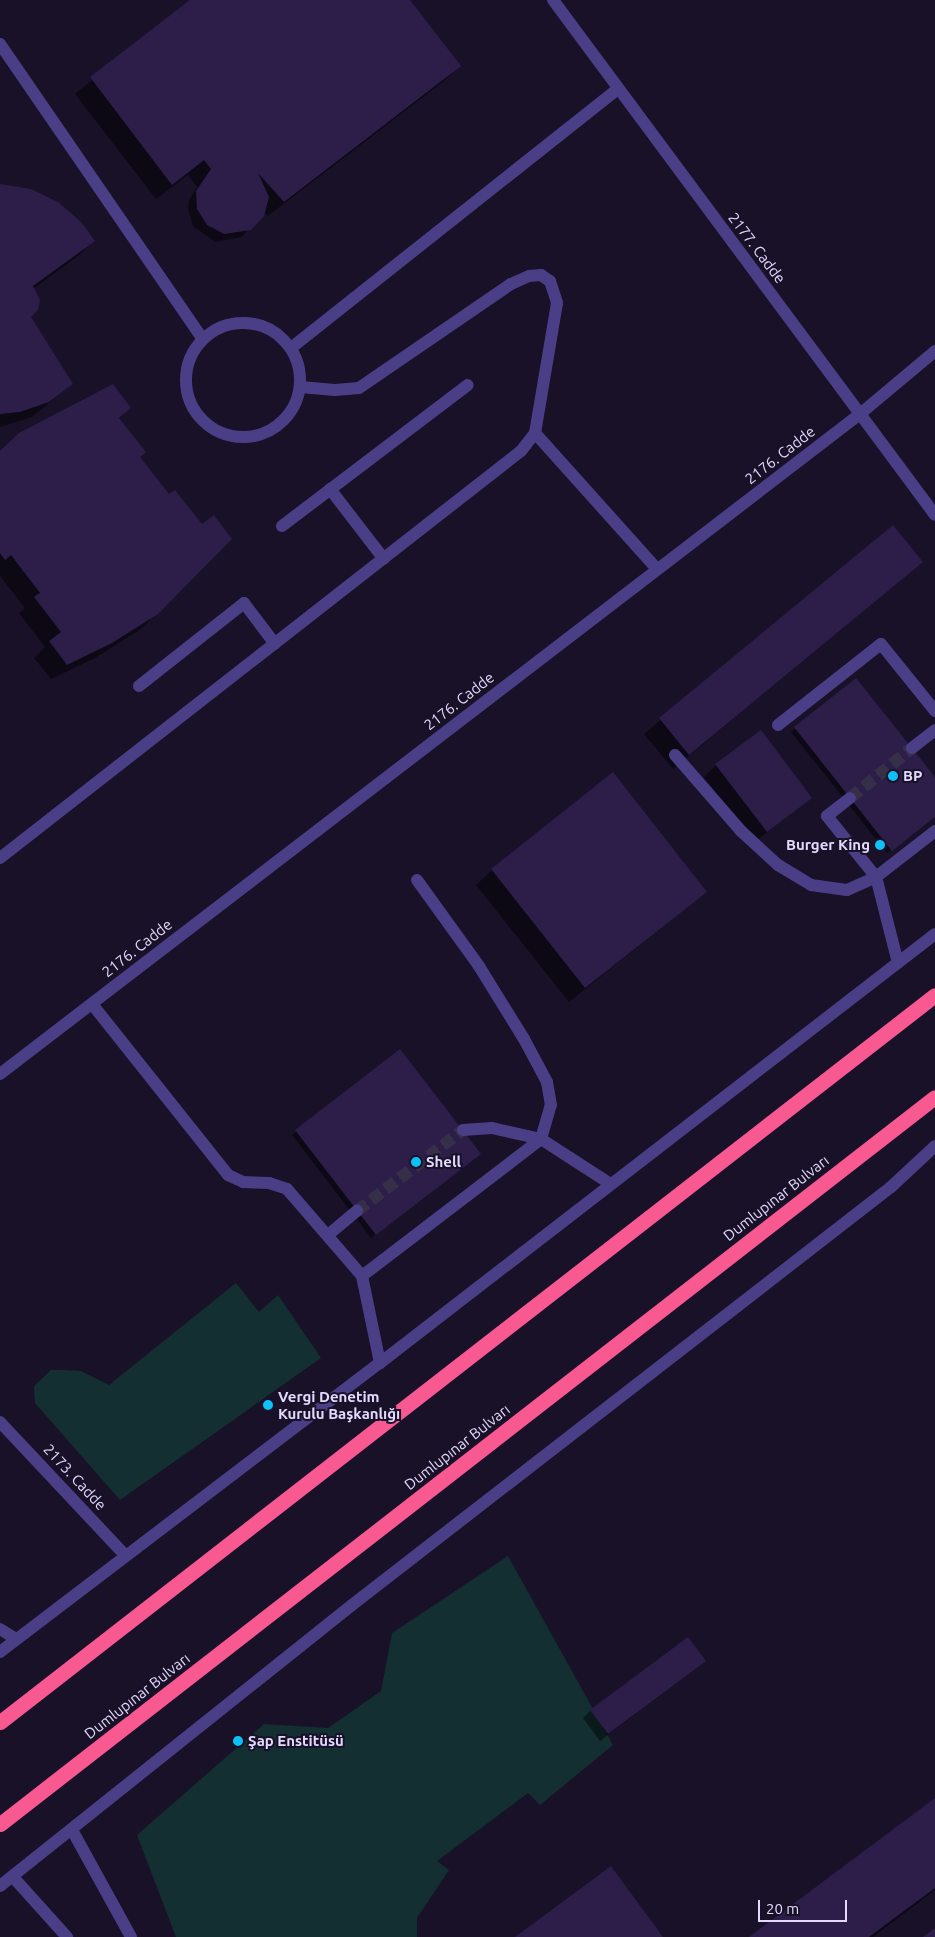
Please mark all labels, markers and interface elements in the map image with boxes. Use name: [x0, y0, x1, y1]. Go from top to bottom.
street label: 2177. Cadde: [725, 209, 789, 287]
street label: 2176. Cadde: [741, 422, 819, 488]
street label: 2176. Cadde: [420, 668, 498, 734]
place label: BP: [903, 767, 922, 785]
marker: BP: [887, 770, 899, 782]
place label: Burger King: [786, 836, 870, 854]
marker: Burger King: [874, 839, 886, 851]
street label: 2176. Cadde: [98, 915, 176, 981]
street label: Dumlupınar Bulvarı: [720, 1151, 832, 1245]
place label: Shell: [426, 1153, 461, 1171]
marker: Shell: [410, 1156, 422, 1168]
place label: Vergi Denetim Kurulu Başkanlığı: [278, 1387, 400, 1422]
marker: Vergi Denetim Kurulu Başkanlığı: [262, 1399, 274, 1411]
street label: Dumlupınar Bulvarı: [401, 1400, 513, 1494]
street label: 2173. Cadde: [40, 1440, 110, 1514]
street label: Dumlupınar Bulvarı: [81, 1649, 193, 1743]
place label: Şap Enstitüsü: [248, 1732, 344, 1750]
marker: Şap Enstitüsü: [232, 1735, 244, 1747]
scale bar: [760, 1890, 849, 1922]
text: 20 m: [766, 1900, 799, 1917]

